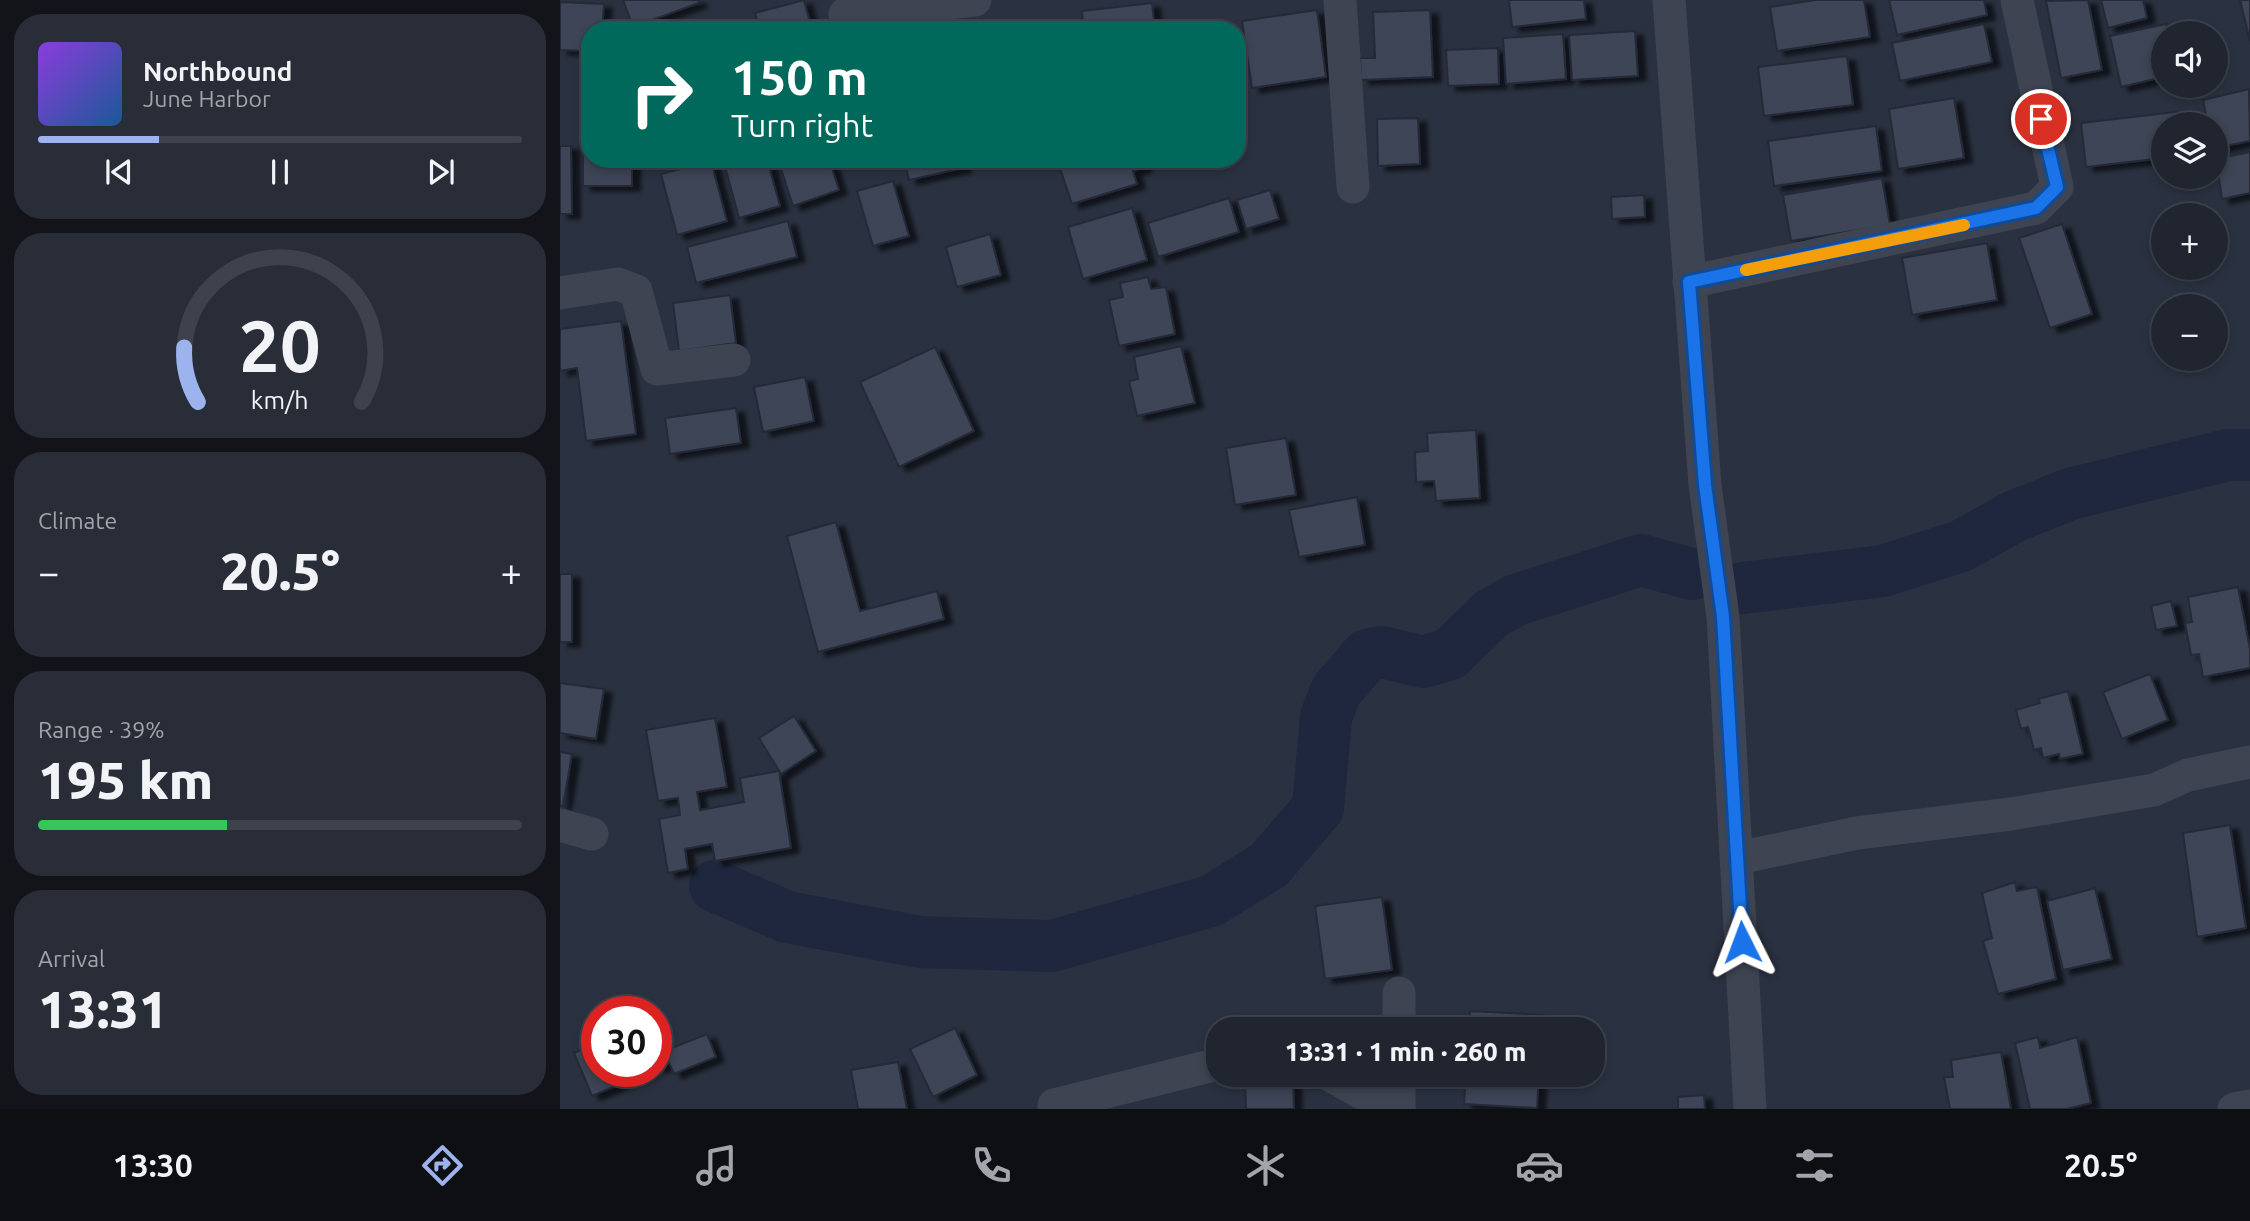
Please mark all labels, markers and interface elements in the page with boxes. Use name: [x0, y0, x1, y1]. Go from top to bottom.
map controls: [2151, 21, 2228, 371]
button: sound: [2151, 21, 2228, 98]
icon: right: [616, 49, 707, 140]
text: 150 m: [731, 49, 868, 104]
text: Northbound: [143, 57, 292, 86]
text: June Harbor: [143, 86, 271, 111]
pin: [2011, 89, 2071, 149]
icon: arrive: [2022, 100, 2060, 138]
text: Turn right: [731, 107, 873, 143]
button: layers: [2151, 112, 2228, 189]
icon: previous: [100, 153, 138, 191]
icon: pause: [261, 153, 299, 191]
icon: next: [422, 153, 460, 191]
button: +: [2151, 203, 2228, 280]
button: −: [2151, 294, 2228, 371]
text: 20: [239, 304, 321, 386]
text: km/h: [251, 385, 309, 413]
text: Climate: [38, 508, 117, 533]
text: 20.5°: [220, 542, 340, 600]
text: −: [38, 551, 59, 593]
text: +: [501, 551, 522, 593]
text: Range · 39%: [38, 717, 165, 742]
text: 195 km: [38, 751, 213, 809]
position arrow: [1705, 905, 1779, 979]
text: Arrival: [38, 946, 105, 971]
text: 13:31: [38, 980, 168, 1038]
speed limit sign: 30: [581, 996, 672, 1087]
text: 13:31 · 1 min · 260 m: [1285, 1037, 1526, 1066]
icon: directions: [418, 1141, 467, 1190]
icon: music: [692, 1141, 741, 1190]
icon: phone: [967, 1141, 1016, 1190]
icon: climate: [1241, 1141, 1290, 1190]
icon: car: [1515, 1141, 1564, 1190]
icon: filters: [1790, 1141, 1839, 1190]
text: 13:30: [113, 1147, 193, 1183]
text: 20.5°: [2064, 1147, 2137, 1183]

